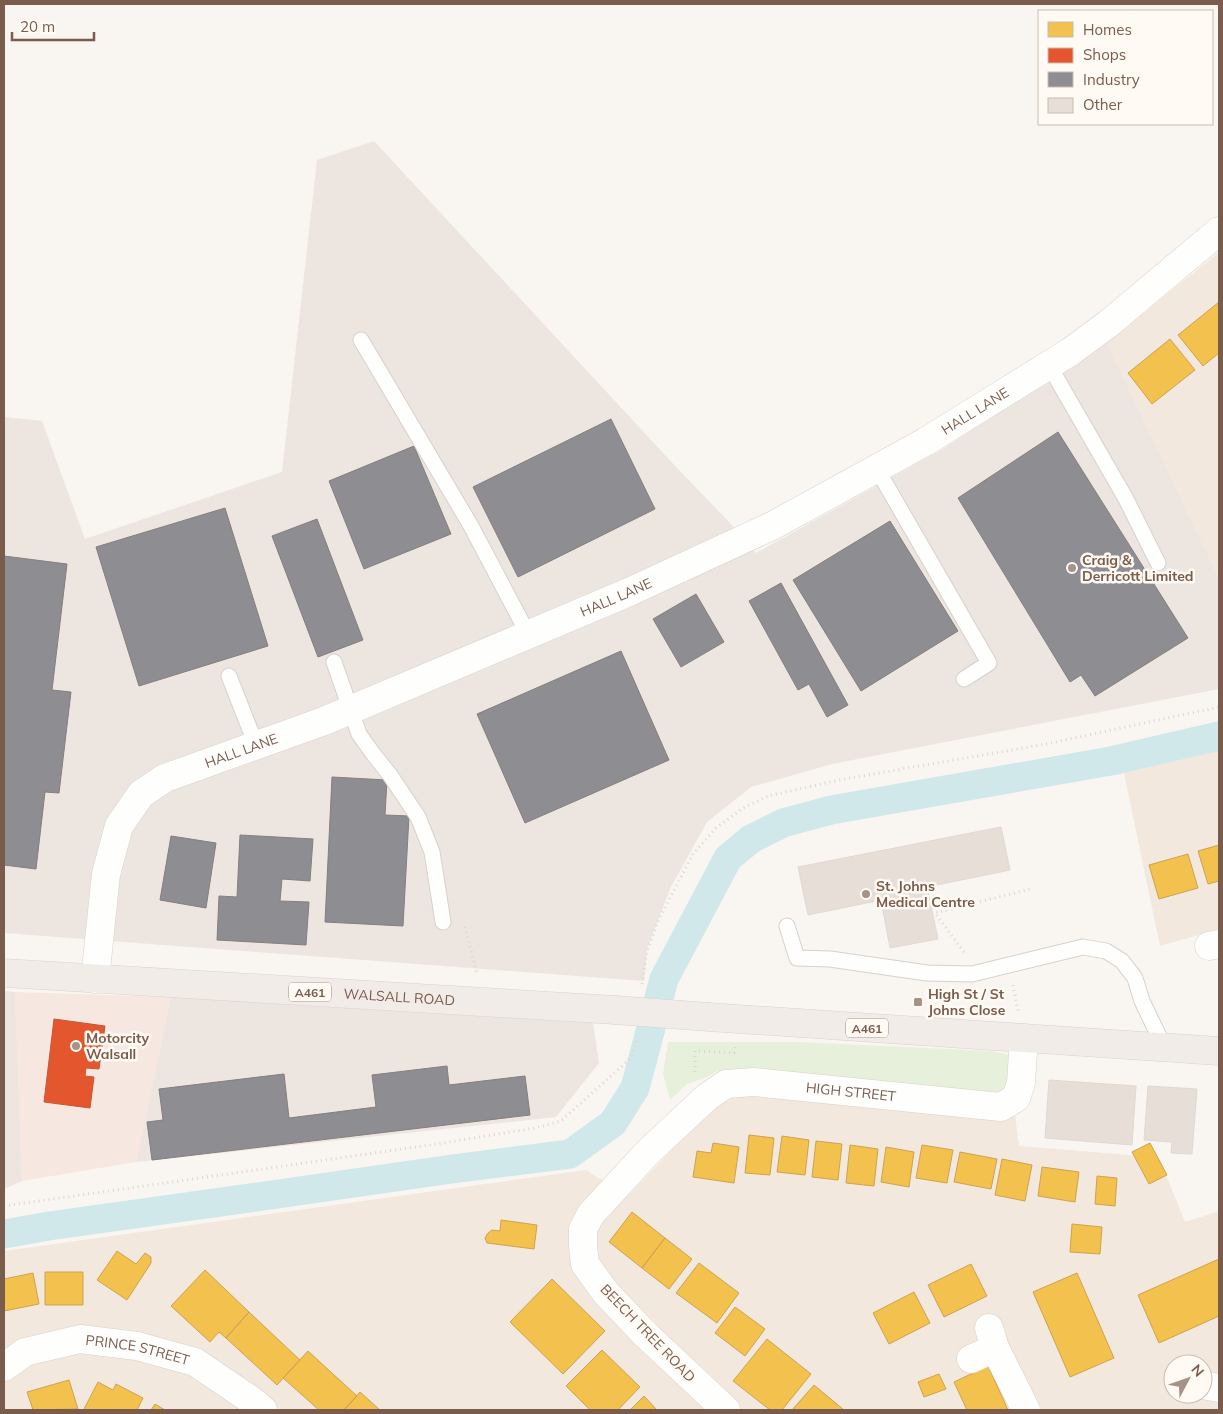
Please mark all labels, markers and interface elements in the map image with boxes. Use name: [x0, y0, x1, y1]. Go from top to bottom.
scale bar: [12, 10, 95, 42]
legend: [1038, 10, 1213, 125]
text: 20 m: [20, 17, 55, 36]
text: Homes: [1083, 20, 1132, 39]
text: Shops: [1083, 45, 1126, 64]
text: Industry: [1083, 70, 1140, 89]
text: Other: [1083, 95, 1123, 114]
street label: HALL LANE: [938, 383, 1012, 439]
place label: Craig & Derricott Limited: [1082, 551, 1194, 585]
marker: Craig & Derricott Limited: [1066, 562, 1078, 574]
street label: HALL LANE: [577, 574, 655, 621]
street label: HALL LANE: [202, 729, 280, 772]
place label: St. Johns Medical Centre: [876, 877, 975, 911]
marker: St. Johns Medical Centre: [860, 888, 872, 900]
road number: A461: [289, 982, 331, 1002]
street label: WALSALL ROAD: [343, 985, 455, 1009]
place label: High St / St Johns Close: [928, 985, 1006, 1019]
marker: High St / St Johns Close: [912, 996, 924, 1008]
road number: A461: [846, 1018, 888, 1038]
place label: Motorcity Walsall: [86, 1029, 149, 1063]
marker: Motorcity Walsall: [70, 1040, 82, 1052]
street label: HIGH STREET: [805, 1078, 897, 1105]
street label: BEECH TREE ROAD: [597, 1280, 699, 1386]
street label: PRINCE STREET: [85, 1331, 192, 1369]
north arrow: [1163, 1354, 1213, 1404]
text: N: [1188, 1361, 1208, 1380]

